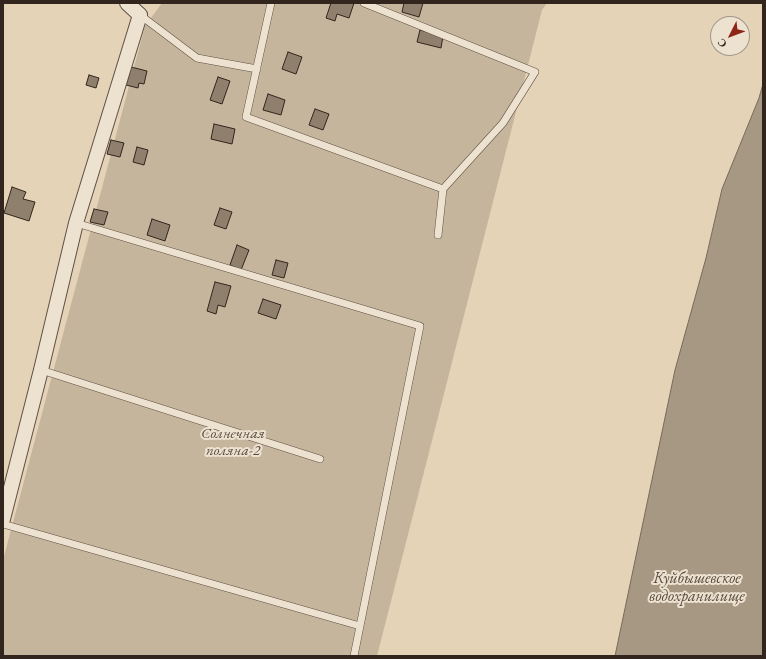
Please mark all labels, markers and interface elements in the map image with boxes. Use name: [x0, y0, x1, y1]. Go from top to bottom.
north arrow: [710, 16, 750, 56]
text: С: [714, 36, 730, 51]
park label: Солнечная поляна-2: [201, 425, 265, 460]
water label: Куйбышевское водохранилище: [649, 569, 745, 607]

